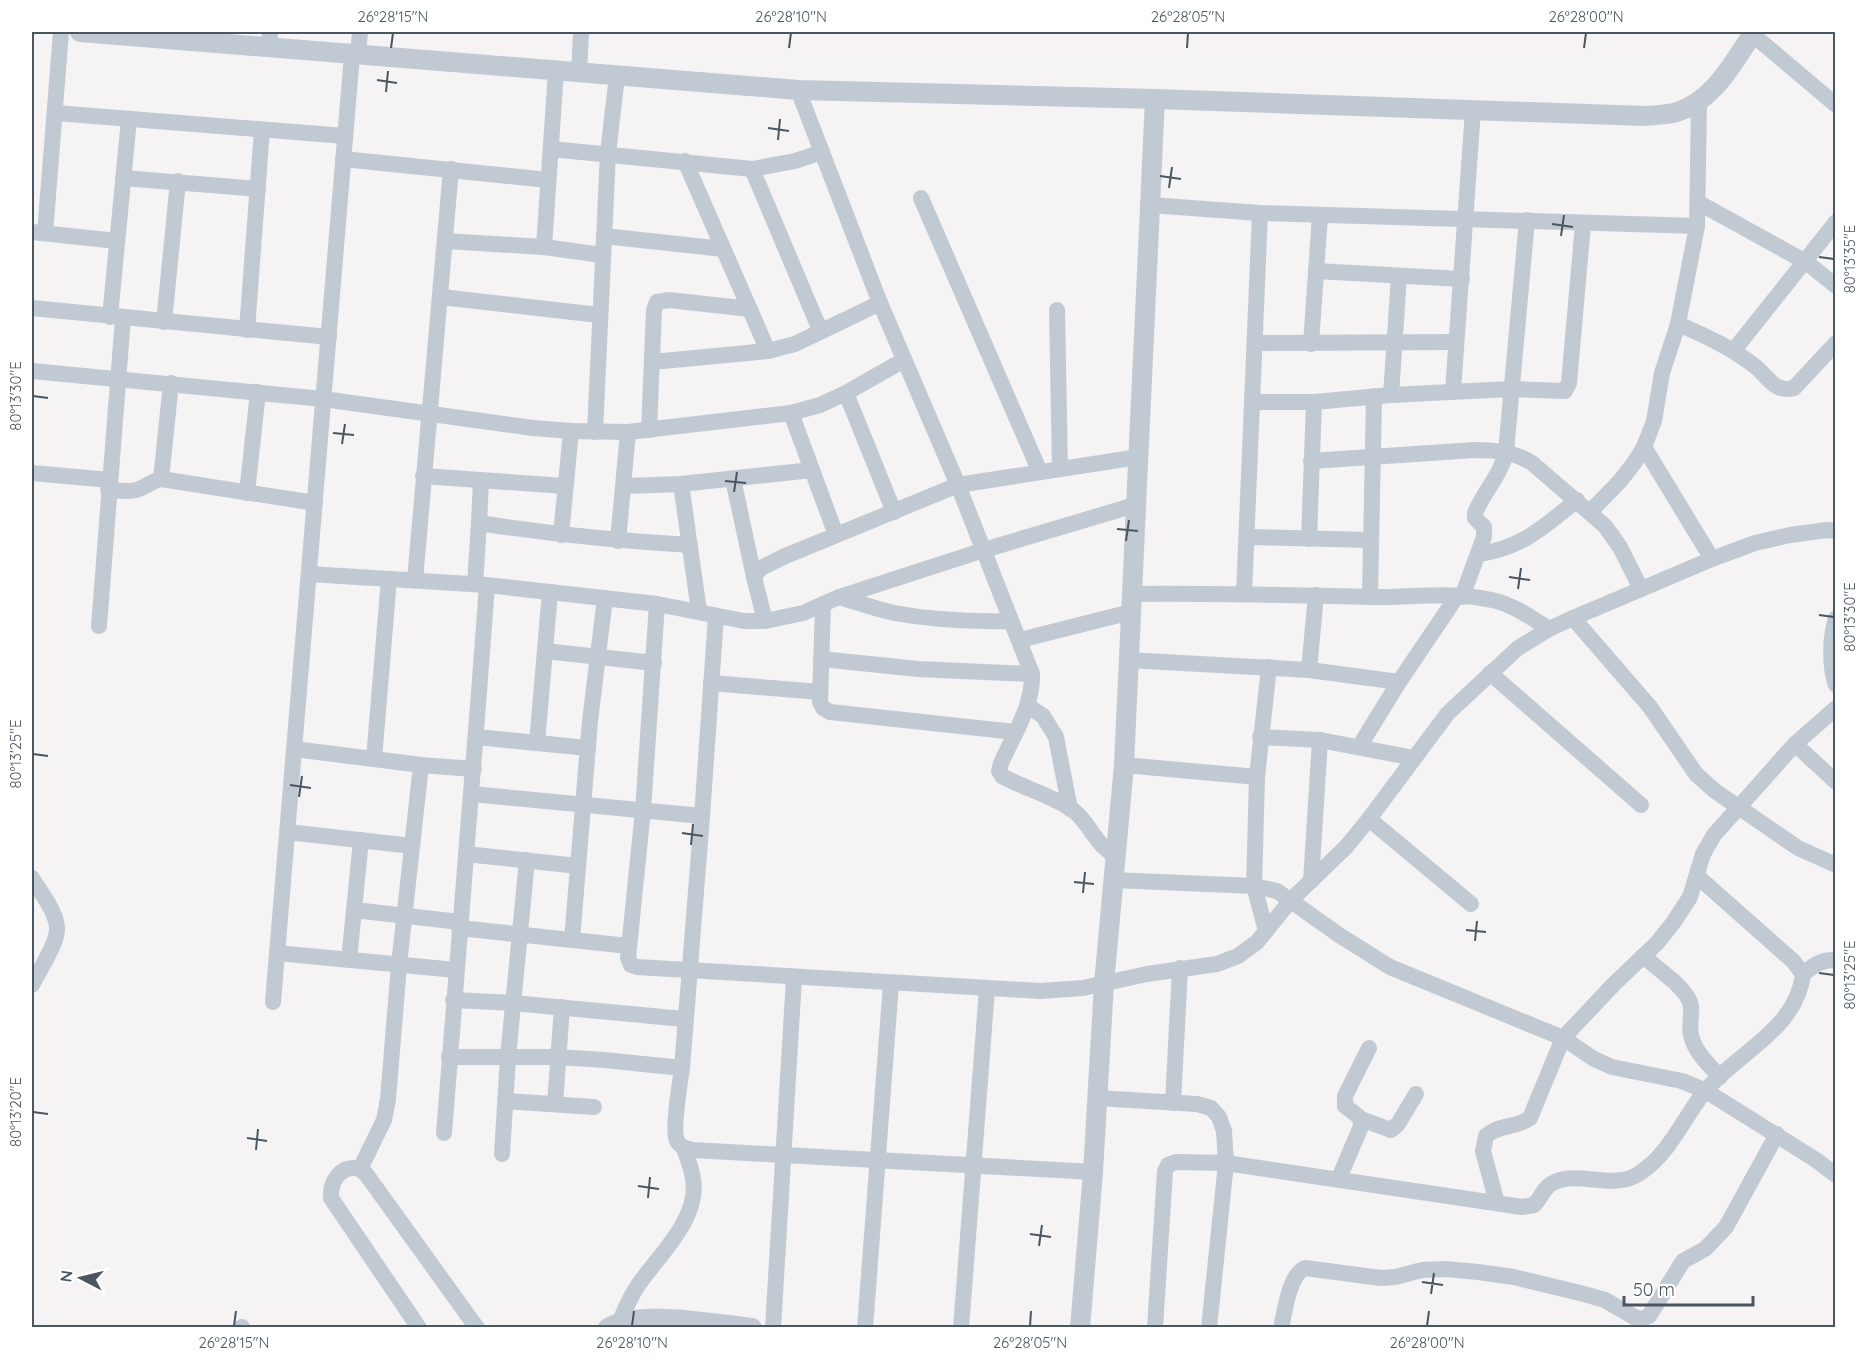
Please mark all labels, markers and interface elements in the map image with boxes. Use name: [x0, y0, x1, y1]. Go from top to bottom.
text: 26°28'15"N: [357, 7, 429, 26]
text: 26°28'10"N: [755, 7, 827, 26]
text: 26°28'05"N: [1151, 7, 1225, 26]
text: 26°28'00"N: [1548, 7, 1624, 26]
text: 80°13'35"E: [1840, 225, 1859, 293]
text: 80°13'30"E: [6, 361, 25, 431]
text: 80°13'30"E: [1840, 582, 1859, 652]
text: 80°13'25"E: [6, 719, 25, 789]
text: 80°13'25"E: [1840, 940, 1859, 1010]
text: 80°13'20"E: [6, 1077, 25, 1147]
north arrow: [51, 1248, 111, 1308]
text: N: [55, 1269, 77, 1283]
scale bar: [1624, 1269, 1753, 1307]
text: 50 m: [1633, 1278, 1675, 1301]
text: 26°28'15"N: [198, 1333, 270, 1352]
text: 26°28'10"N: [596, 1333, 668, 1352]
text: 26°28'05"N: [993, 1333, 1067, 1352]
text: 26°28'00"N: [1389, 1333, 1465, 1352]

